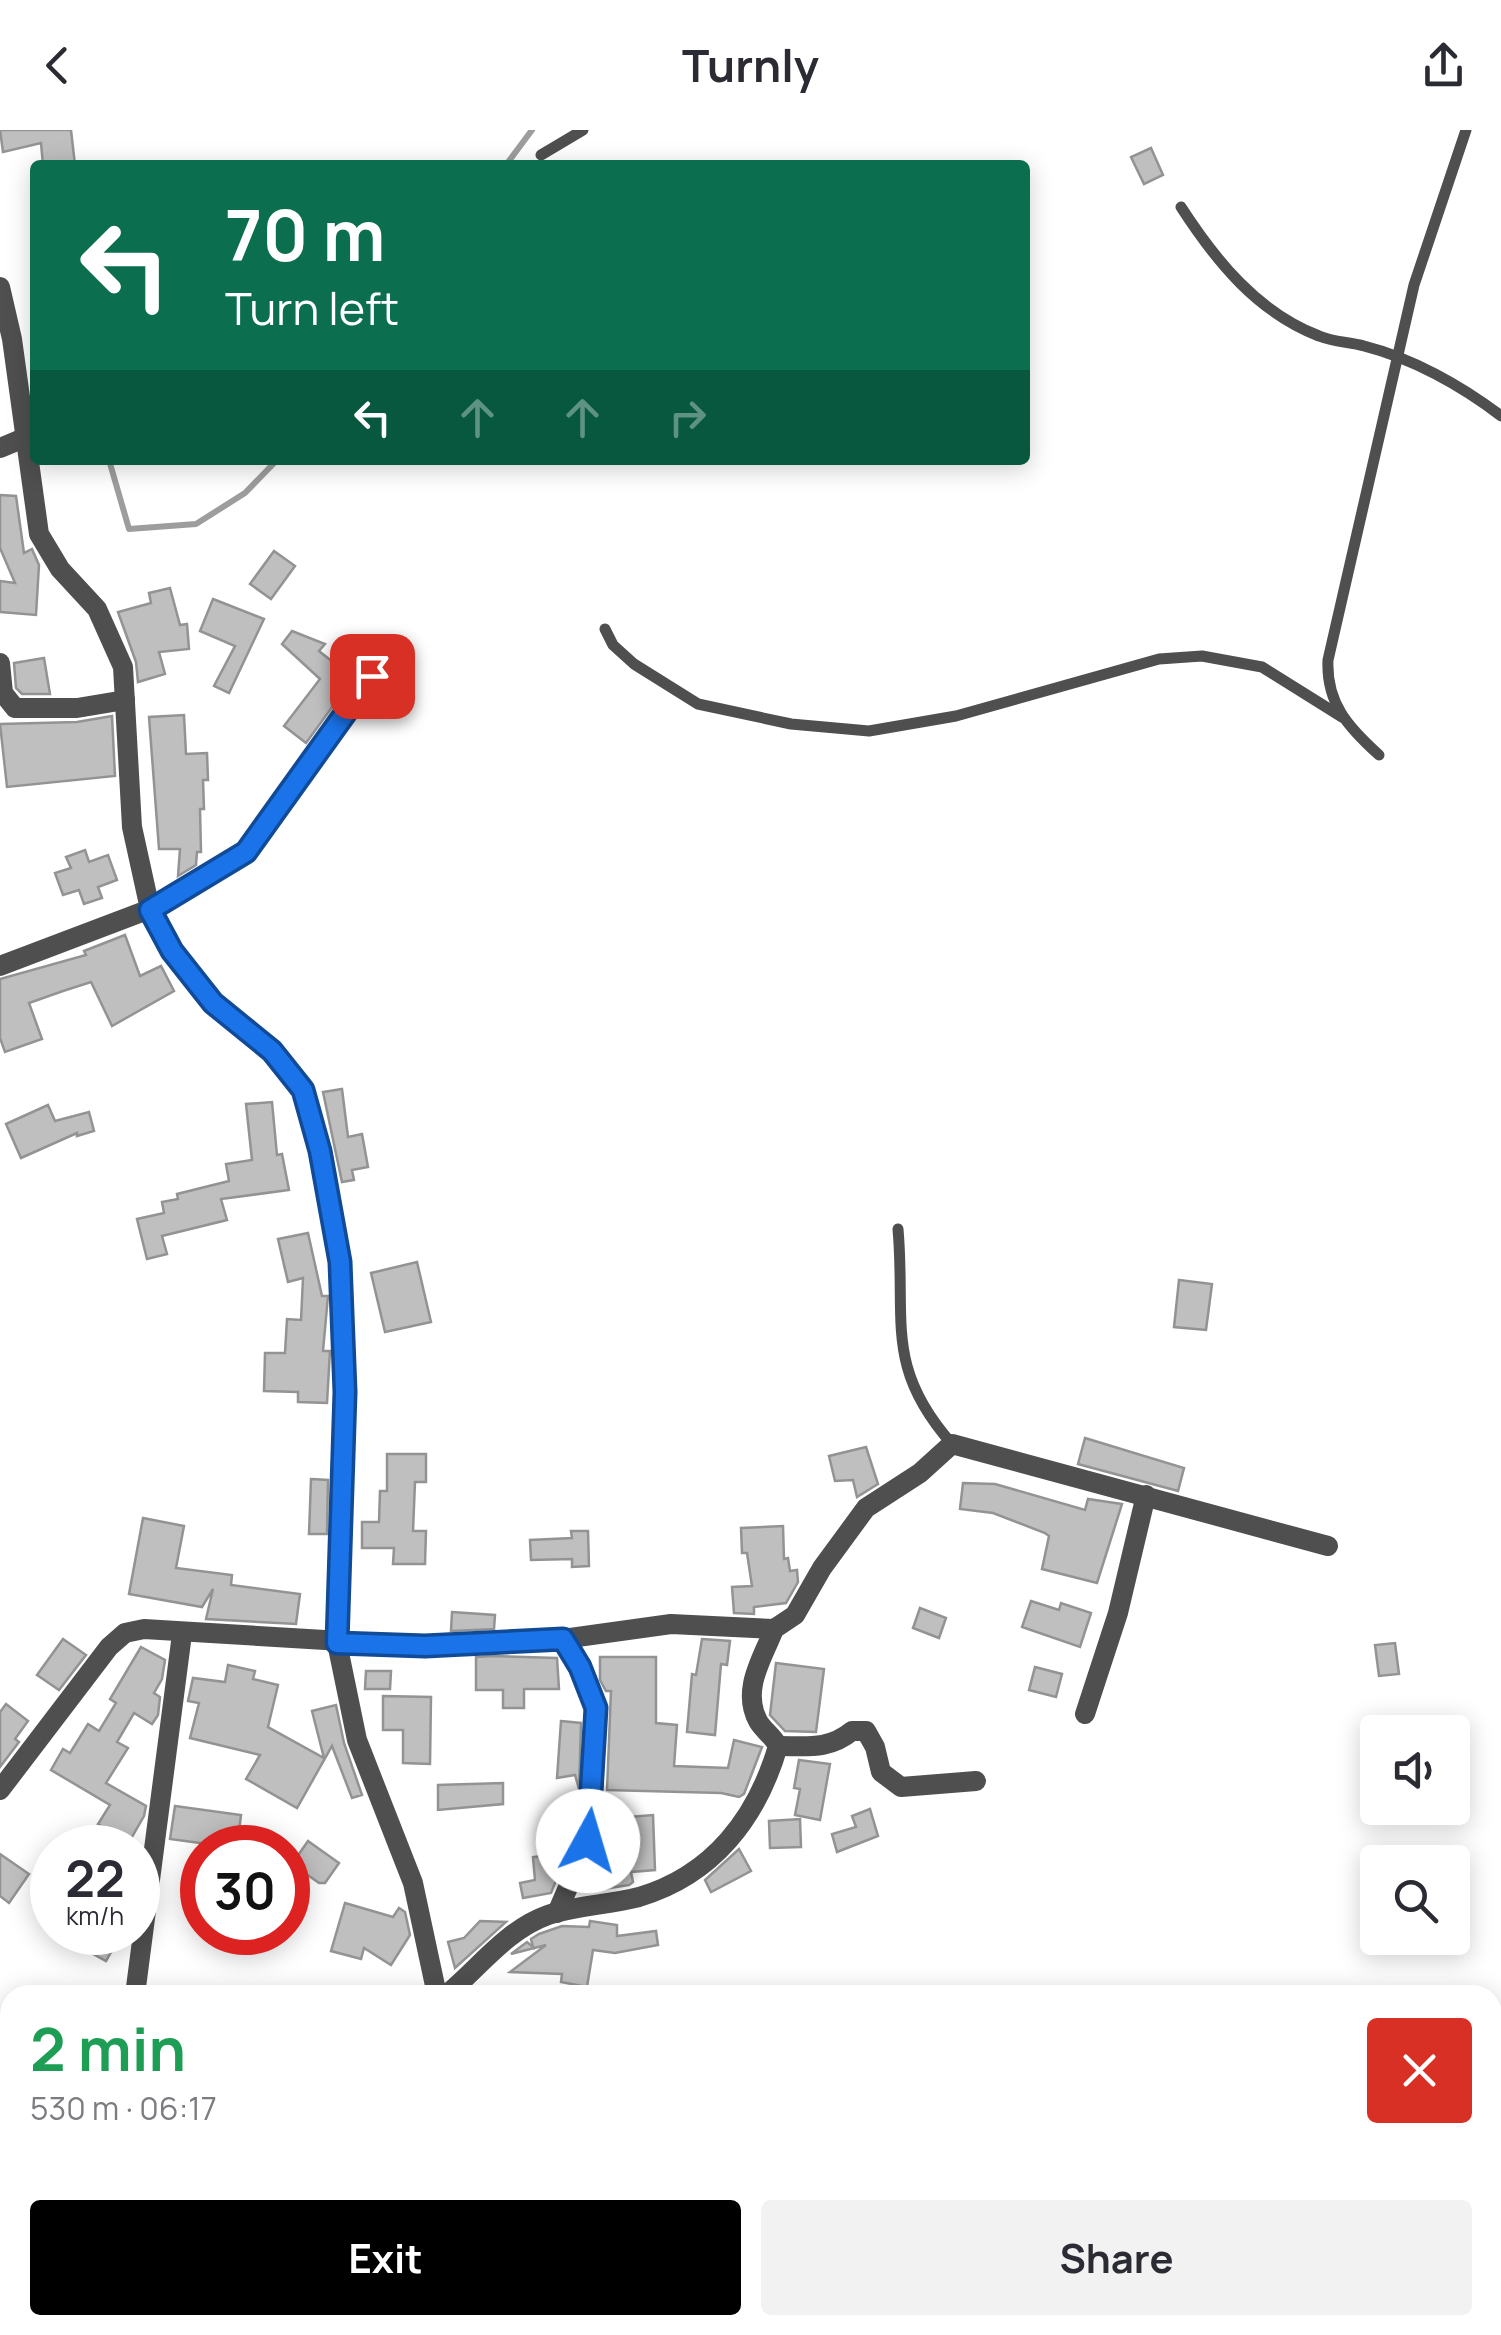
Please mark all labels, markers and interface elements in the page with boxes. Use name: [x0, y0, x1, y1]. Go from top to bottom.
text: Turnly: [682, 34, 819, 96]
icon: back: [30, 38, 85, 93]
icon: share: [1416, 38, 1471, 93]
text: 70 m: [225, 186, 385, 282]
icon: left: [60, 200, 190, 330]
text: Turn left: [225, 277, 399, 339]
icon: left: [345, 390, 400, 445]
icon: ahead: [450, 390, 505, 445]
icon: ahead: [555, 390, 610, 445]
icon: right: [660, 390, 715, 445]
pin: [330, 634, 415, 719]
icon: arrive: [345, 649, 400, 704]
map controls: [1360, 1715, 1470, 1955]
button: sound: [1360, 1715, 1470, 1825]
position arrow: [536, 1789, 640, 1893]
speed limit sign: 30: [180, 1825, 310, 1955]
text: 22: [65, 1844, 125, 1912]
button: search: [1360, 1845, 1470, 1955]
text: km/h: [66, 1898, 124, 1933]
text: 2 min: [30, 2007, 186, 2089]
button: close: [1367, 2018, 1472, 2123]
text: 530 m · 06:17: [30, 2086, 217, 2130]
button: Exit: [30, 2200, 741, 2315]
button: Share: [761, 2200, 1472, 2315]

